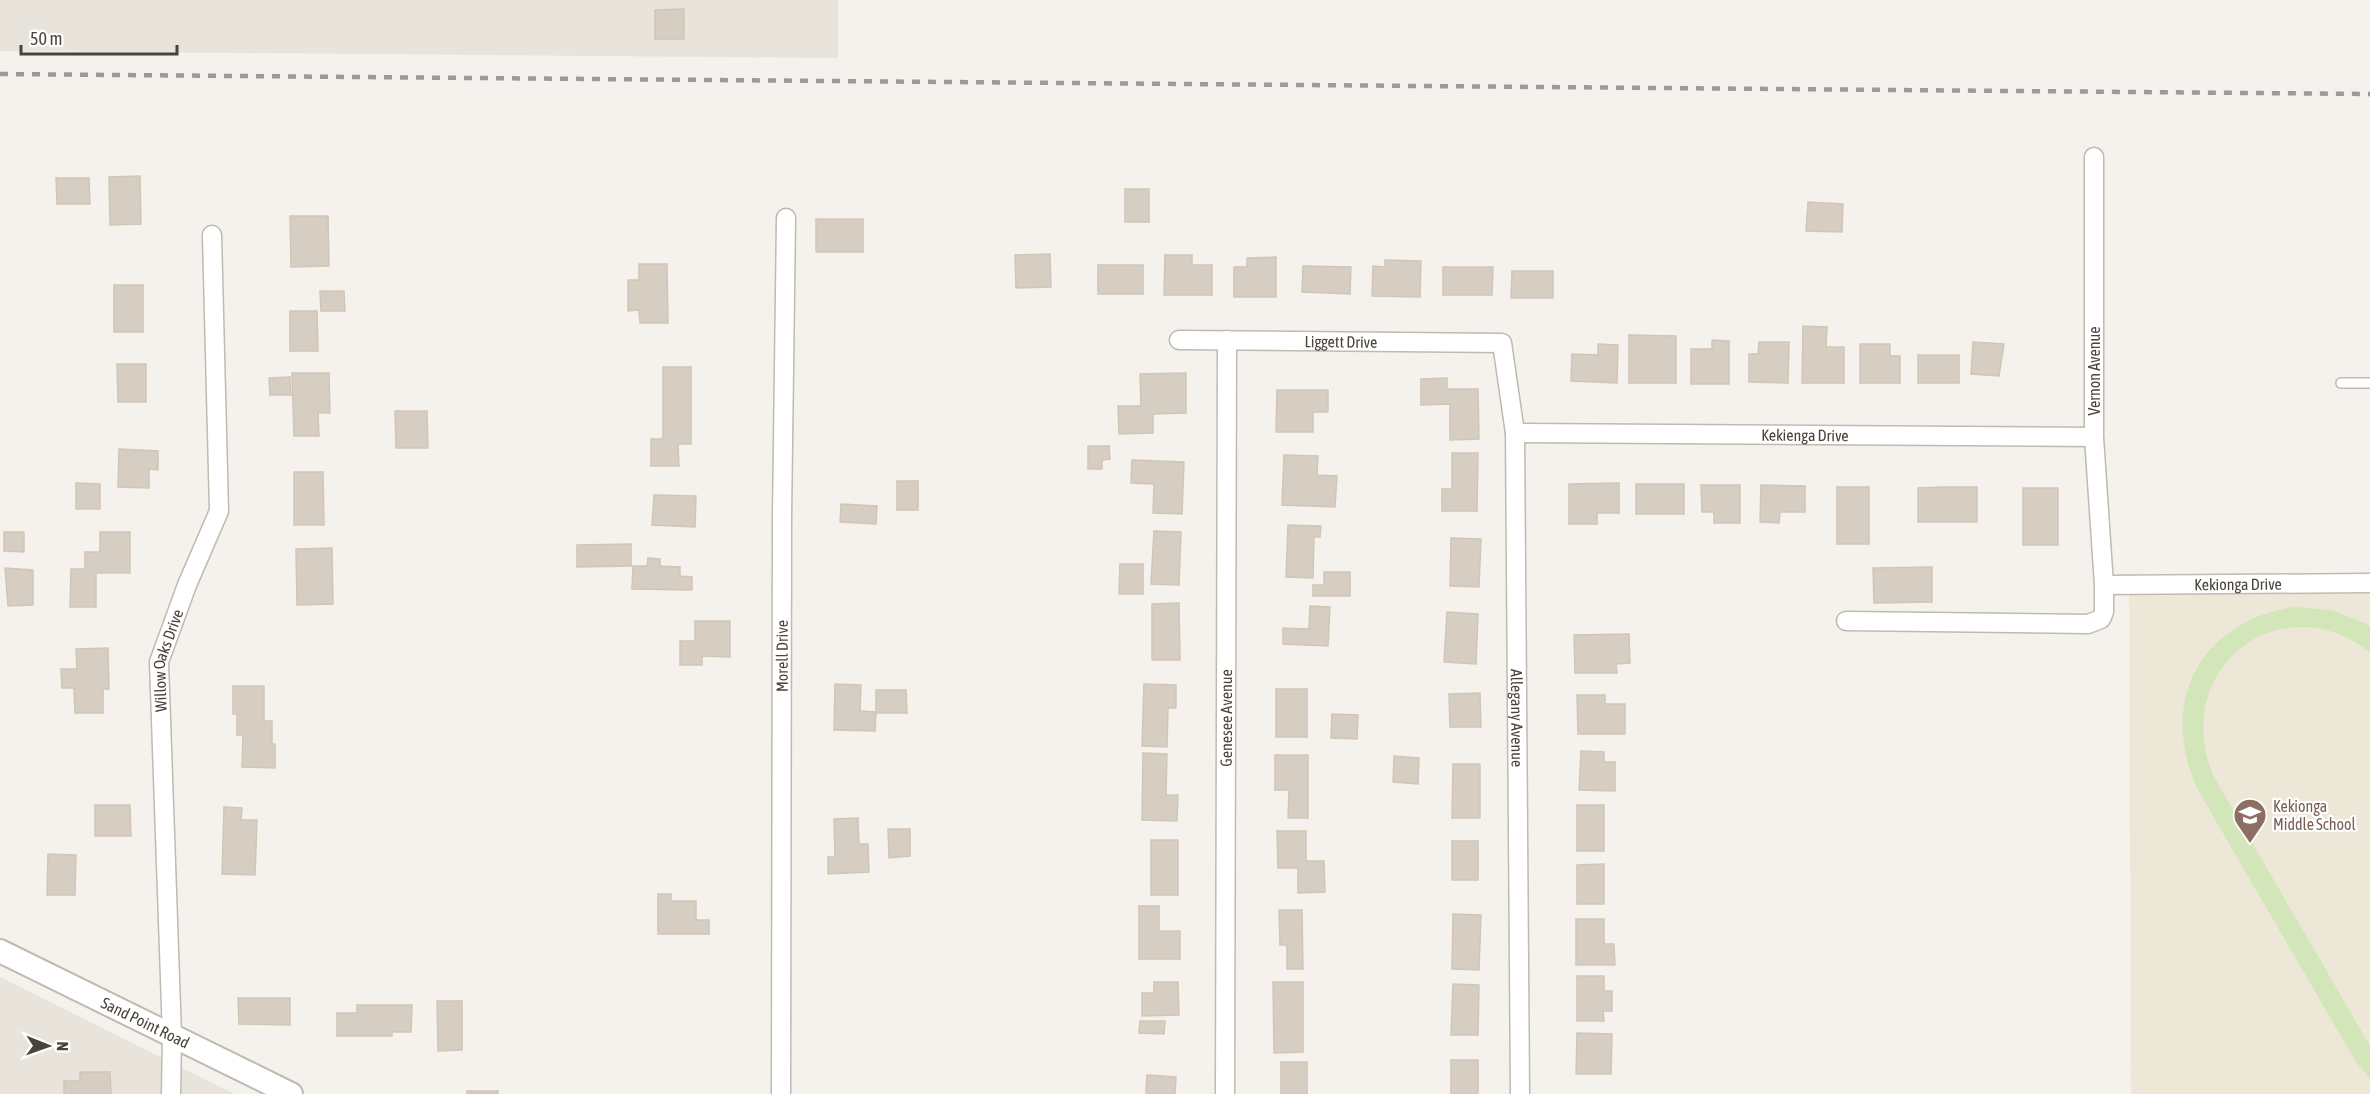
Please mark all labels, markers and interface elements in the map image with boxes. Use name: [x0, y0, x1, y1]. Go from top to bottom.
scale bar: [21, 18, 177, 56]
text: 50 m: [30, 28, 62, 49]
street label: Vernon Avenue: [2085, 327, 2103, 415]
street label: Liggett Drive: [1305, 332, 1377, 351]
street label: Kekienga Drive: [1761, 426, 1849, 445]
street label: Kekionga Drive: [2194, 575, 2282, 594]
street label: Willow Oaks Drive: [150, 607, 186, 712]
street label: Morell Drive: [773, 620, 791, 692]
street label: Genesee Avenue: [1217, 669, 1235, 767]
street label: Allegany Avenue: [1507, 669, 1527, 767]
school or university icon: Kekionga Middle School: [2232, 797, 2268, 844]
place label: Kekionga Middle School: [2273, 797, 2357, 833]
street label: Sand Point Road: [98, 993, 192, 1052]
north arrow: [18, 1016, 78, 1076]
text: N: [54, 1041, 72, 1051]

